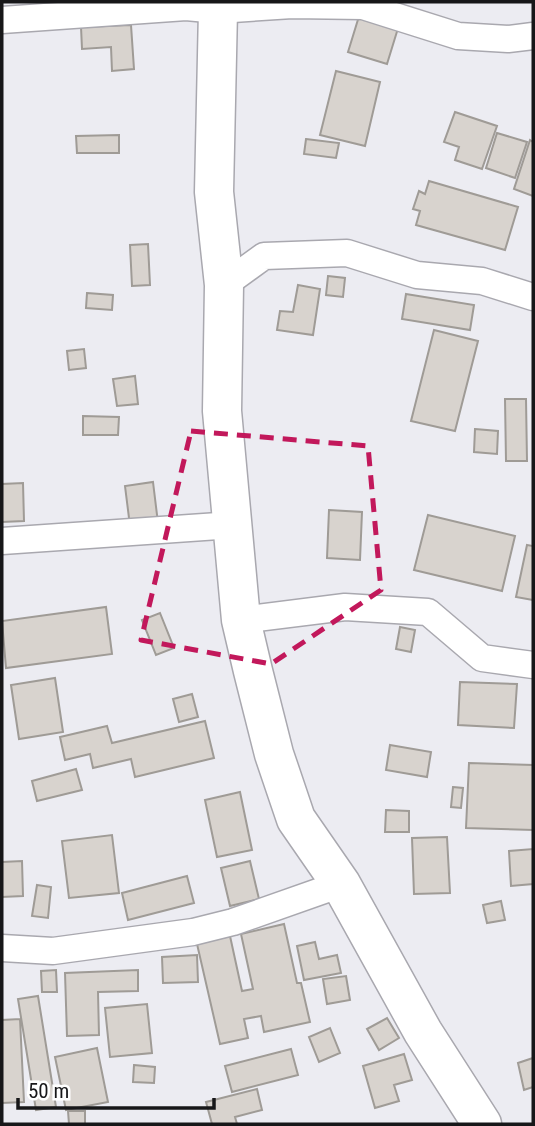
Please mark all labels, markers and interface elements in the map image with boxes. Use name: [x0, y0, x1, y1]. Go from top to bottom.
scale bar: [18, 1066, 214, 1110]
text: 50 m: [28, 1079, 69, 1103]

